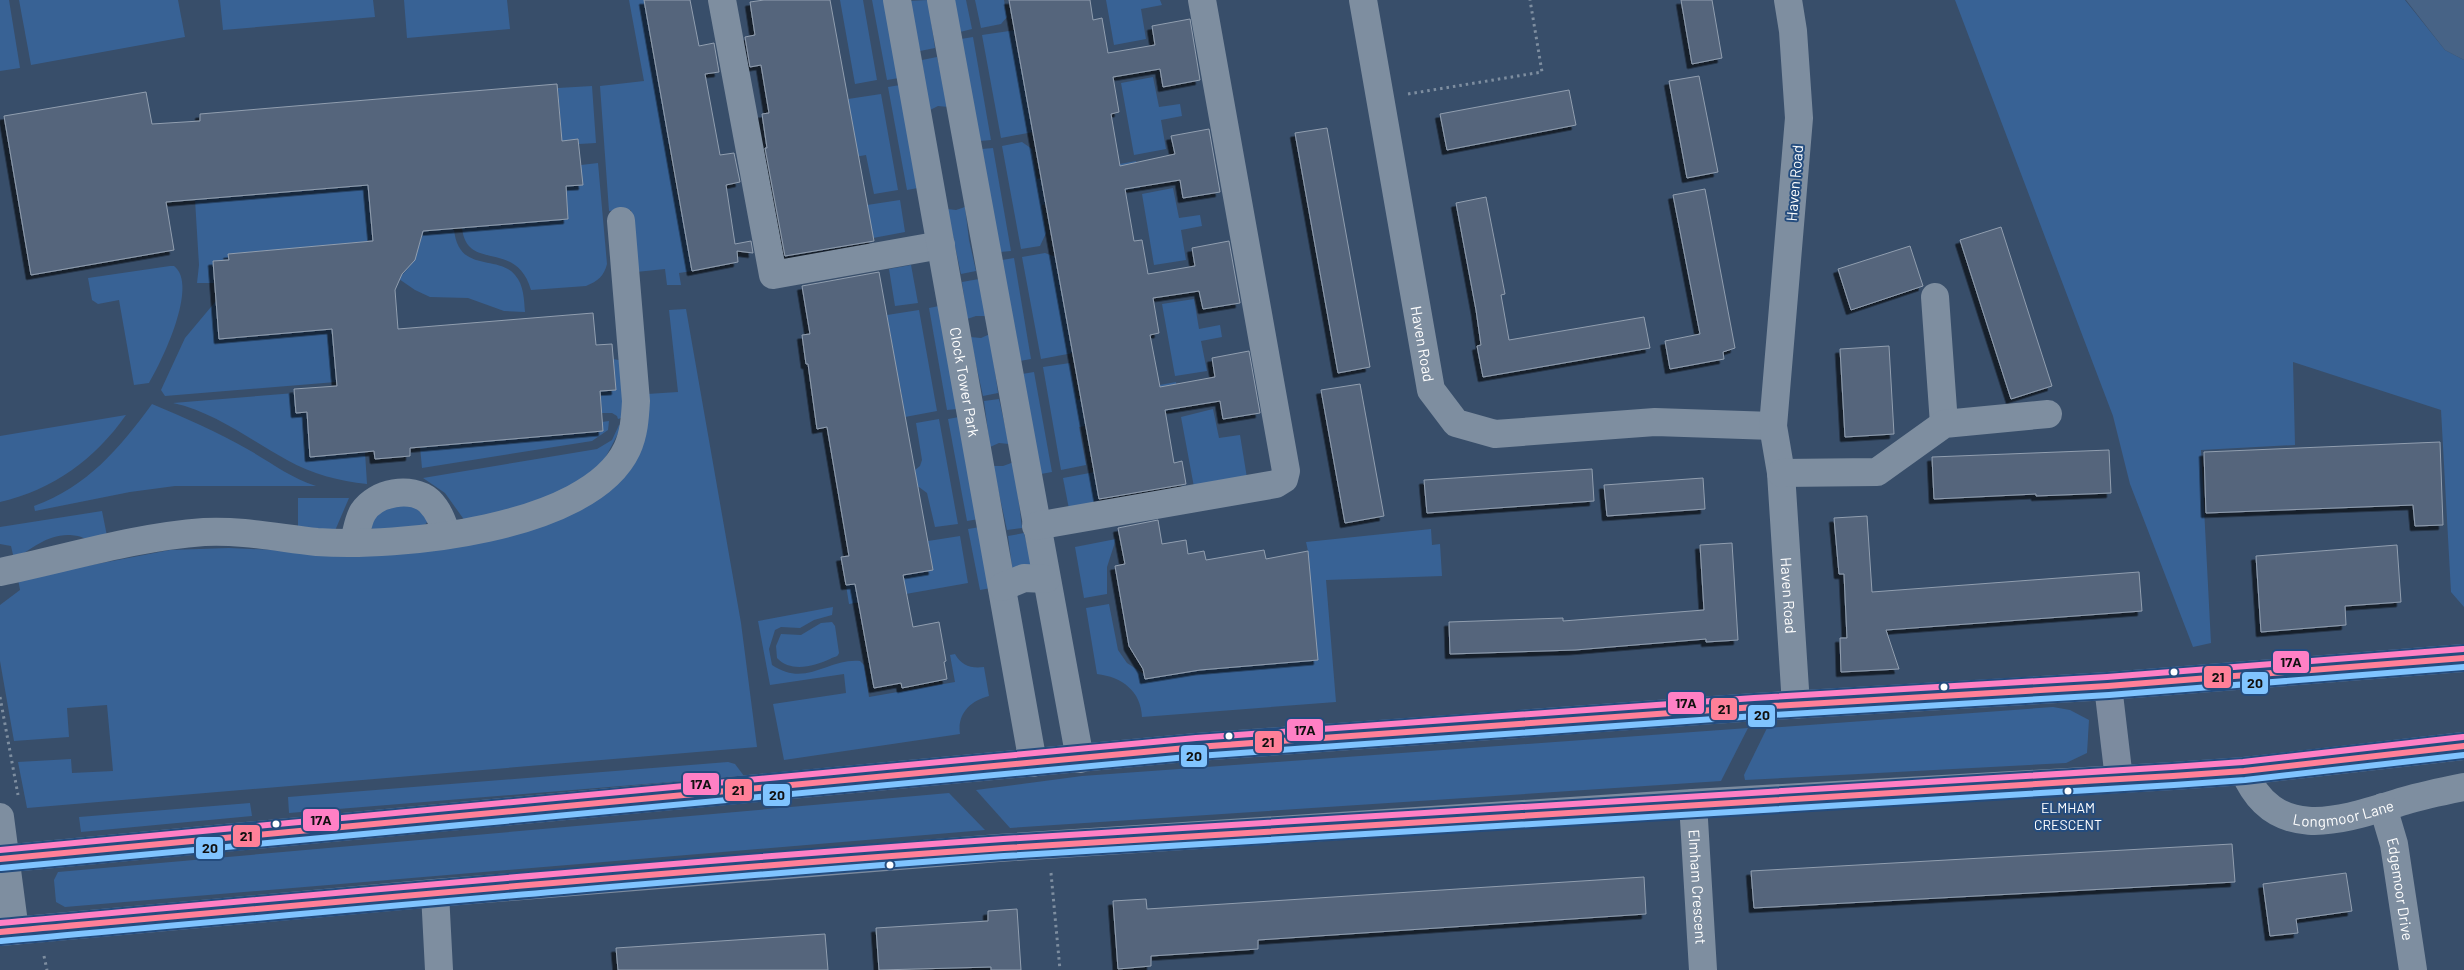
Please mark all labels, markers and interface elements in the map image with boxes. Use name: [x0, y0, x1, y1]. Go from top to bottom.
street label: Haven Road: [1782, 144, 1806, 222]
street label: Haven Road: [1408, 305, 1438, 383]
street label: Clock Tower Park: [946, 326, 984, 439]
street label: Haven Road: [1777, 557, 1800, 634]
line badge: 17A: [2272, 650, 2310, 674]
text: 17A: [2280, 653, 2302, 670]
line badge: 21: [2203, 665, 2232, 689]
unlabelled marker: [2169, 667, 2179, 677]
text: 21: [2212, 668, 2224, 685]
line badge: 20: [2241, 671, 2269, 695]
text: 20: [2247, 674, 2263, 691]
unlabelled marker: [1939, 682, 1949, 692]
line badge: 17A: [1667, 691, 1705, 715]
text: 17A: [1675, 694, 1697, 711]
line badge: 21: [1710, 697, 1738, 721]
text: 21: [1718, 700, 1730, 717]
line badge: 20: [1747, 704, 1776, 728]
text: 20: [1754, 706, 1770, 723]
line badge: 17A: [1286, 718, 1324, 742]
text: 17A: [1294, 721, 1316, 738]
line badge: 21: [1254, 730, 1283, 754]
unlabelled marker: [1224, 731, 1234, 741]
text: 21: [1262, 733, 1274, 750]
line badge: 20: [1180, 744, 1208, 768]
text: 20: [1186, 747, 1202, 764]
line badge: 17A: [682, 772, 720, 796]
text: 17A: [690, 775, 712, 792]
line badge: 21: [724, 778, 753, 802]
text: 21: [732, 781, 744, 798]
line badge: 20: [762, 783, 791, 807]
text: 20: [769, 786, 785, 803]
marker: ELMHAM CRESCENT: [2063, 786, 2073, 796]
street label: Longmoor Lane: [2291, 796, 2396, 830]
place label: ELMHAM CRESCENT: [2034, 799, 2102, 833]
line badge: 17A: [302, 808, 340, 832]
text: 17A: [310, 811, 332, 828]
unlabelled marker: [271, 819, 281, 829]
line badge: 21: [232, 824, 261, 848]
text: 21: [240, 827, 252, 844]
street label: Elmham Crescent: [1686, 829, 1710, 945]
street label: Edgemoor Drive: [2384, 835, 2417, 942]
line badge: 20: [195, 836, 224, 860]
text: 20: [202, 839, 218, 856]
unlabelled marker: [885, 860, 895, 870]

